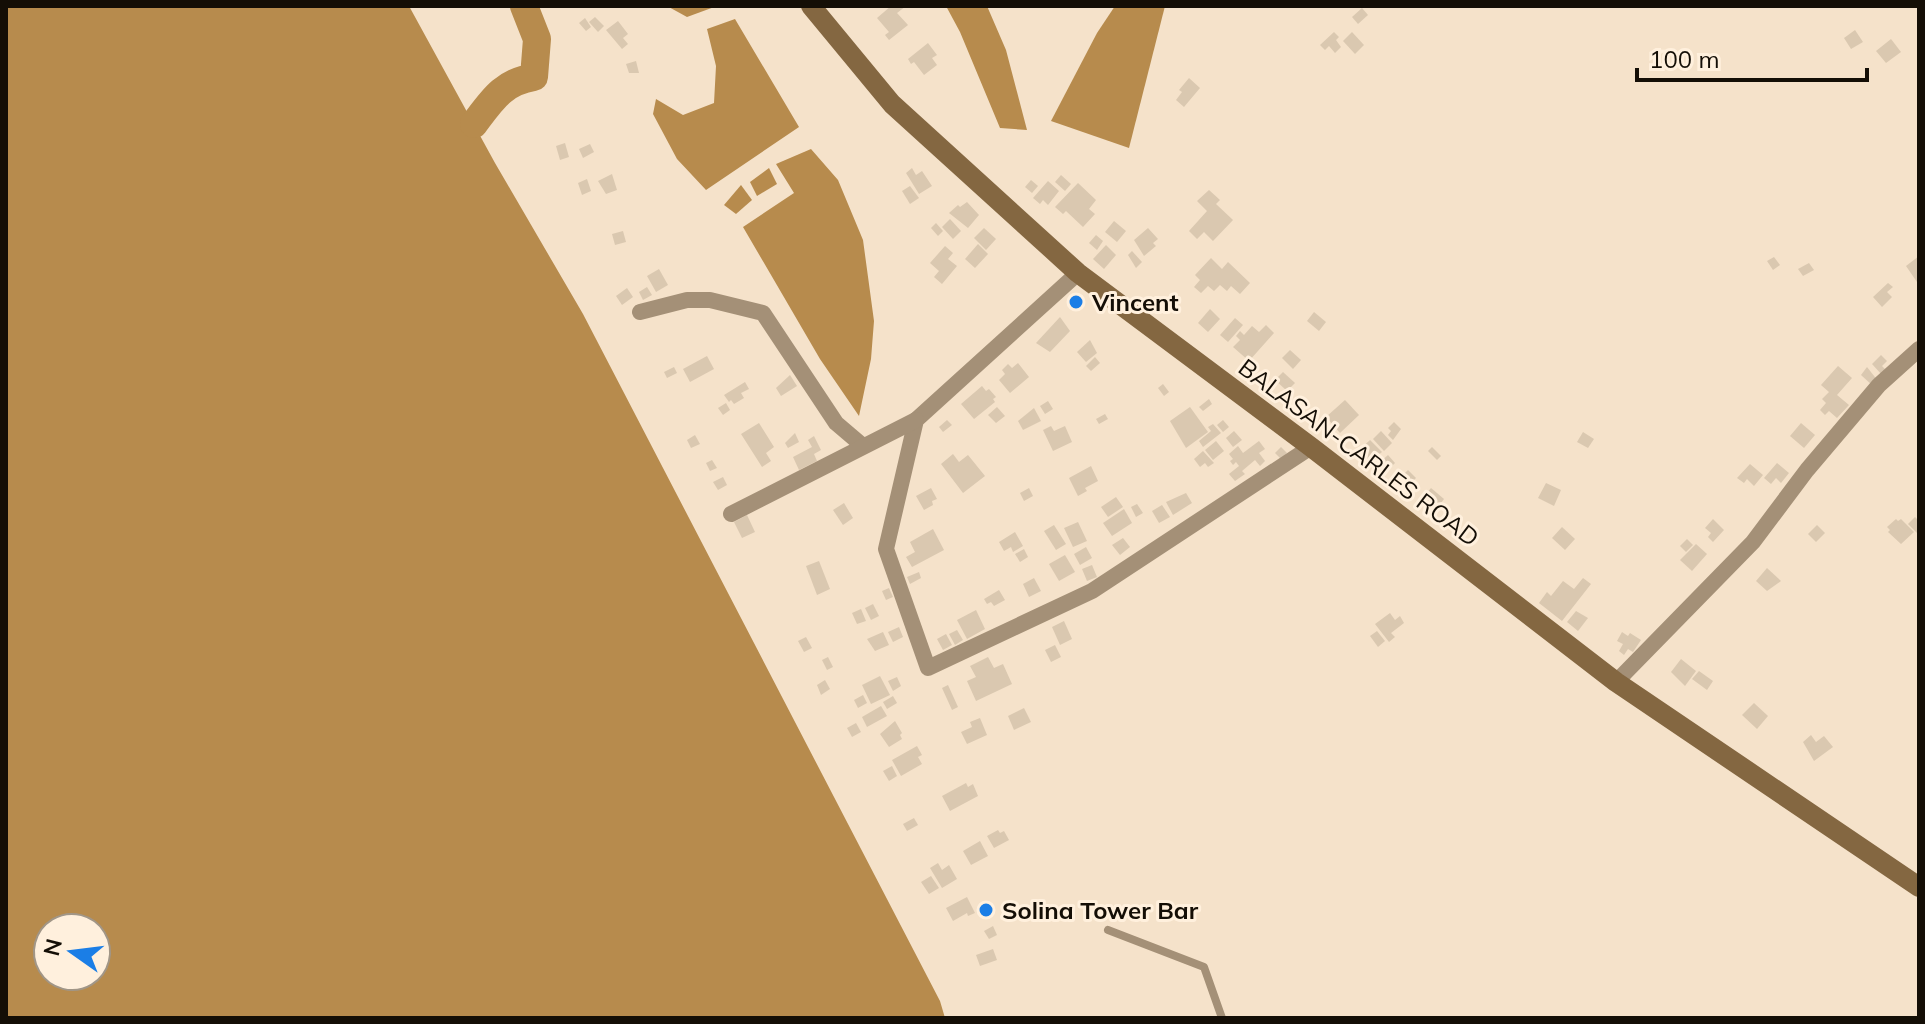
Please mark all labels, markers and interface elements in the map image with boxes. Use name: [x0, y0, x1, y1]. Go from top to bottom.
scale bar: [1637, 32, 1867, 82]
text: 100 m: [1649, 44, 1720, 74]
place label: Vincent: [1091, 287, 1179, 317]
marker: Vincent: [1067, 293, 1085, 311]
street label: BALASAN-CARLES ROAD: [1233, 352, 1485, 552]
place label: Solina Tower Bar: [1002, 895, 1199, 925]
marker: Solina Tower Bar: [977, 901, 995, 919]
north arrow: [32, 912, 112, 992]
text: N: [37, 936, 68, 959]

